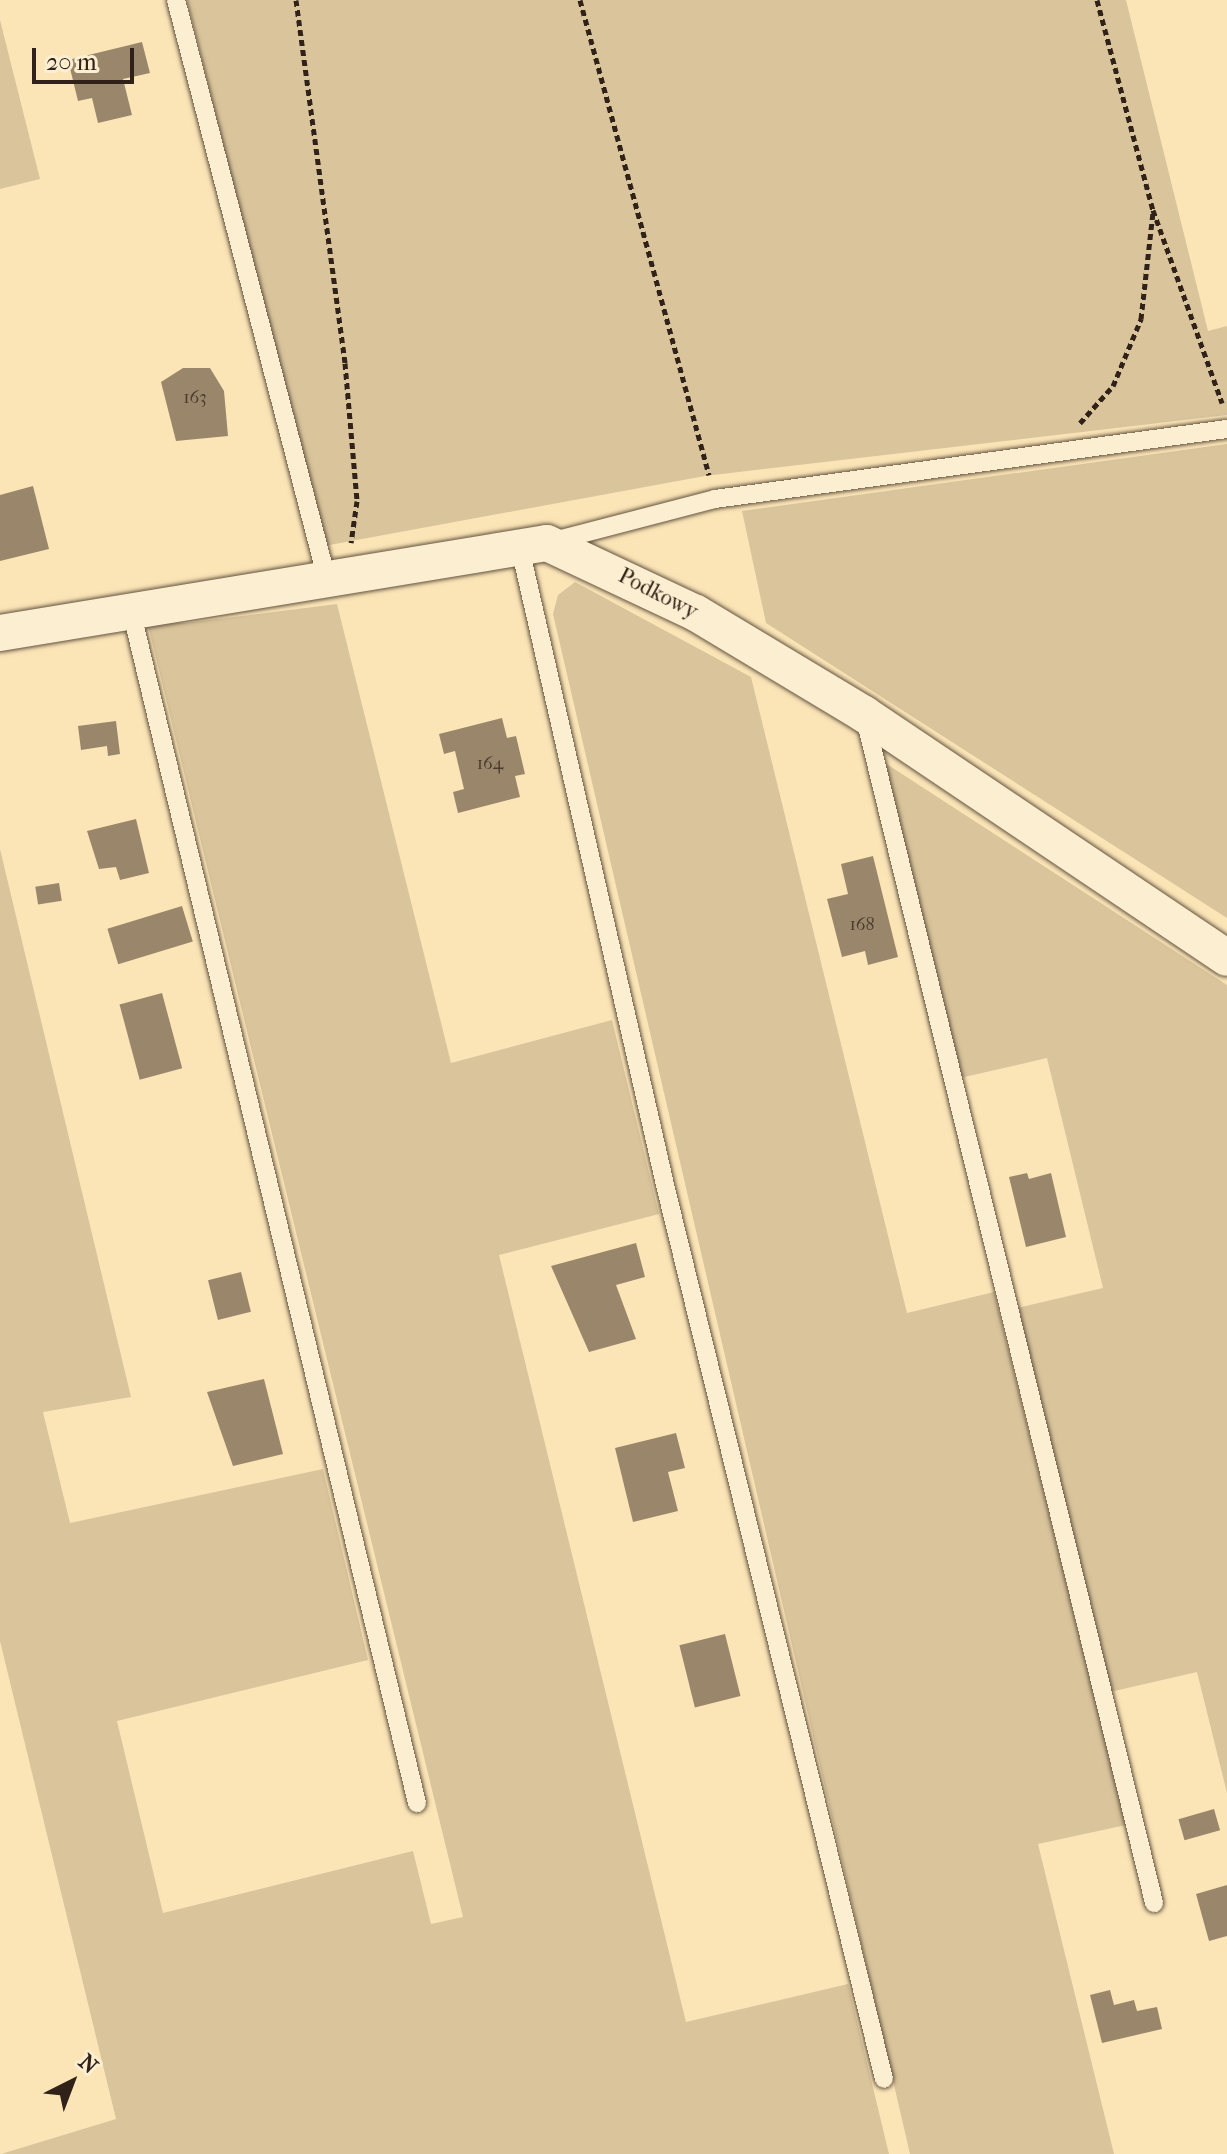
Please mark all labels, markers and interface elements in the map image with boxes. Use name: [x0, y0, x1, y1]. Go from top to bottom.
scale bar: [36, 32, 138, 82]
text: 20 m: [46, 48, 97, 76]
house number: 163: [183, 387, 207, 409]
street label: Podkowy: [614, 563, 702, 625]
house number: 164: [477, 753, 503, 775]
house number: 168: [849, 914, 875, 936]
north arrow: [32, 2042, 112, 2122]
text: N: [73, 2049, 103, 2079]

